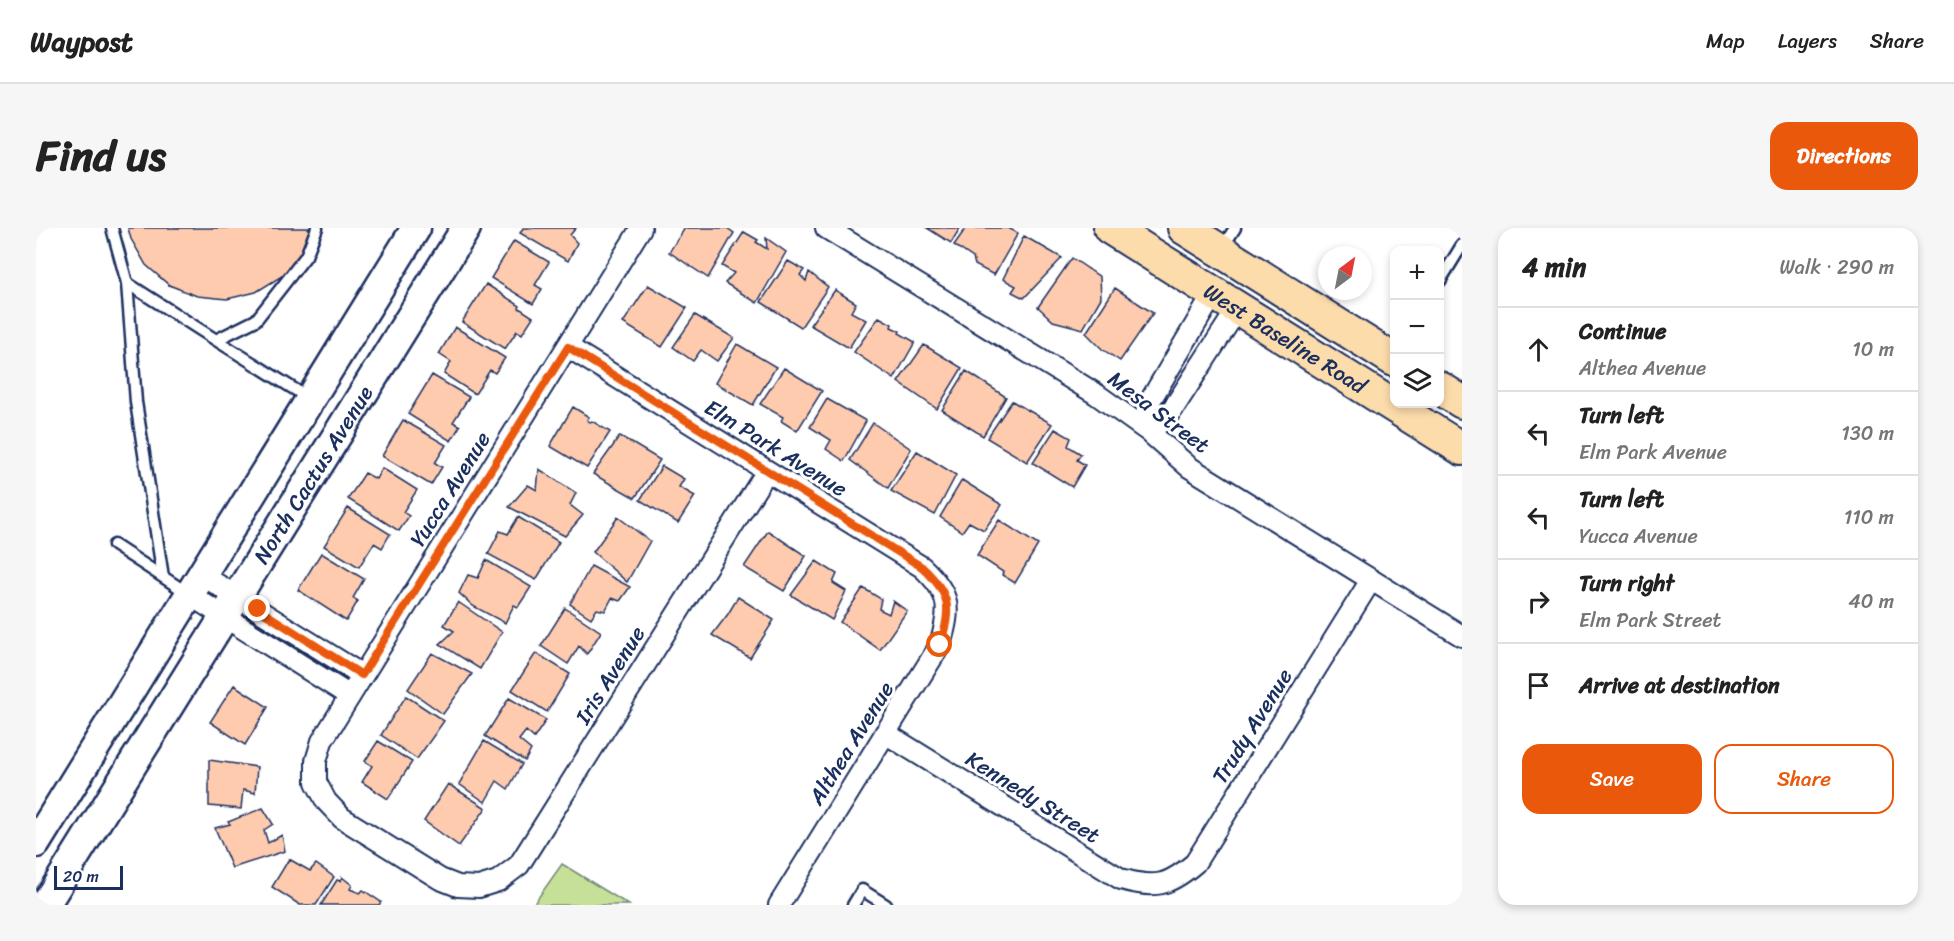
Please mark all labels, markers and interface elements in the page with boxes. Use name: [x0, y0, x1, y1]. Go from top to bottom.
text: Waypost: [30, 17, 133, 66]
text: Map: [1706, 22, 1745, 60]
text: Layers: [1778, 22, 1837, 60]
text: Share: [1870, 22, 1924, 60]
text: Find us: [36, 119, 166, 193]
button: Directions: [1770, 122, 1918, 190]
text: 4 min: [1522, 244, 1586, 290]
north arrow: [1318, 246, 1372, 300]
map controls: [1390, 246, 1444, 408]
button: +: [1390, 246, 1444, 300]
text: Walk · 290 m: [1779, 250, 1894, 285]
street label: West Baseline Road: [1196, 272, 1376, 405]
button: −: [1390, 300, 1444, 354]
text: Continue: [1579, 312, 1667, 351]
text: 10 m: [1852, 332, 1894, 367]
icon: ahead: [1522, 333, 1555, 366]
text: Althea Avenue: [1579, 351, 1706, 386]
button: layers: [1390, 354, 1444, 408]
street label: Mesa Street: [1099, 360, 1219, 464]
street label: North Cactus Avenue: [242, 377, 384, 572]
street label: Elm Park Avenue: [697, 388, 855, 508]
text: Turn left: [1579, 396, 1664, 435]
text: 130 m: [1841, 416, 1894, 451]
icon: left: [1522, 417, 1555, 450]
street label: Yucca Avenue: [399, 423, 501, 555]
text: Elm Park Avenue: [1579, 435, 1727, 470]
text: Turn left: [1579, 480, 1664, 519]
text: 110 m: [1844, 500, 1894, 535]
icon: left: [1522, 501, 1555, 534]
text: Yucca Avenue: [1579, 519, 1698, 554]
text: Turn right: [1579, 564, 1674, 603]
text: 40 m: [1848, 584, 1894, 619]
icon: right: [1522, 585, 1555, 618]
route end: [244, 595, 270, 621]
text: Elm Park Street: [1579, 603, 1721, 638]
street label: Iris Avenue: [564, 618, 656, 733]
route start: [926, 631, 952, 657]
street label: Trudy Avenue: [1201, 660, 1303, 792]
text: Arrive at destination: [1579, 666, 1780, 705]
icon: arrive: [1522, 669, 1555, 702]
street label: Althea Avenue: [797, 673, 905, 814]
street label: Kennedy Street: [958, 740, 1109, 854]
button: Save: [1522, 744, 1702, 814]
button: Share: [1714, 744, 1894, 814]
text: 20 m: [63, 862, 99, 891]
scale bar: [54, 863, 123, 890]

